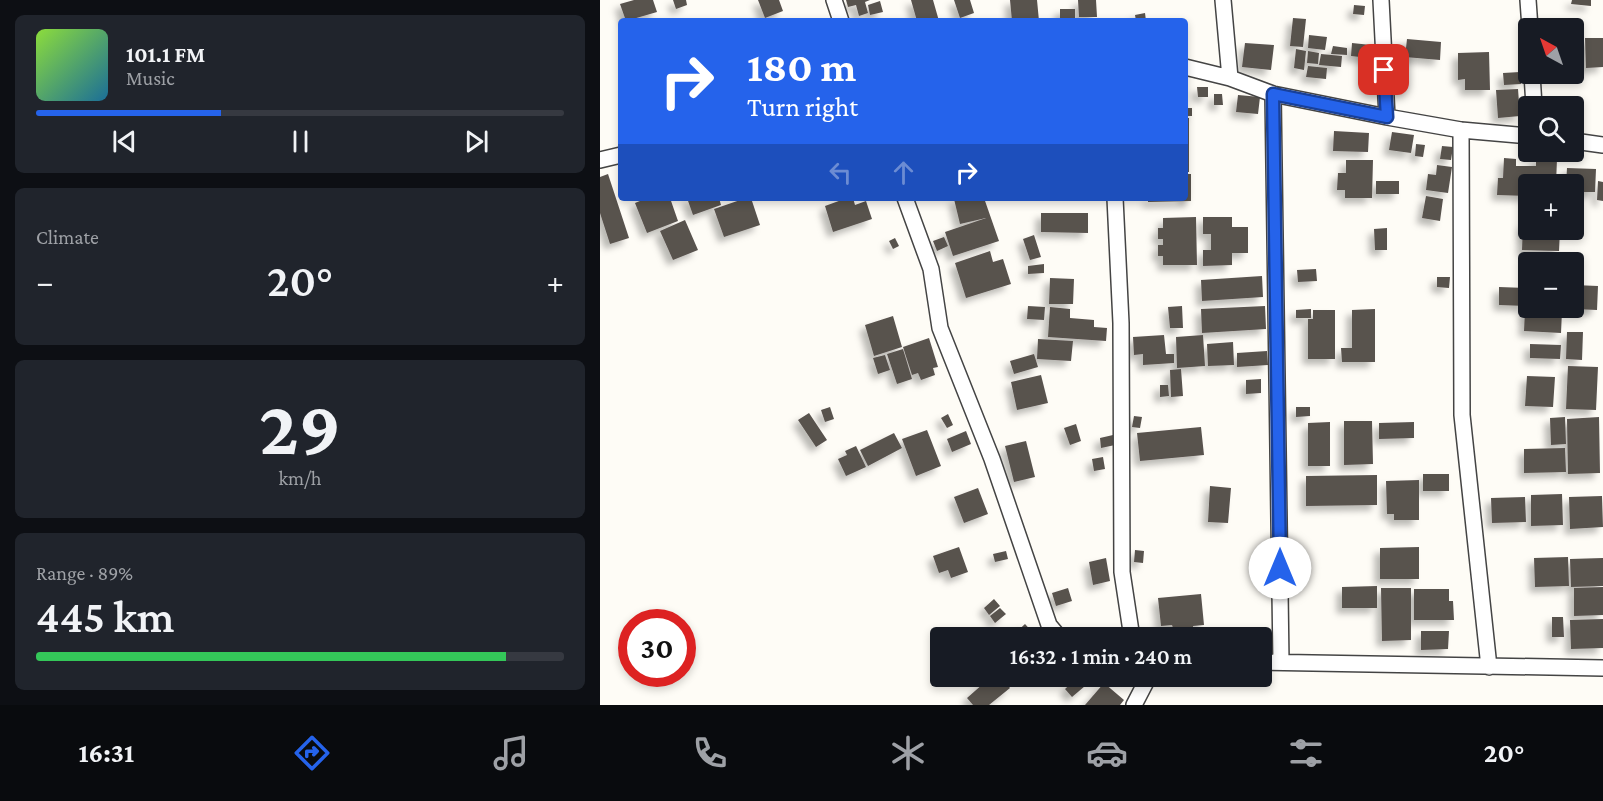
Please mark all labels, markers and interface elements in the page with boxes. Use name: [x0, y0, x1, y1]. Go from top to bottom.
north arrow: [1518, 18, 1584, 84]
map controls: [1518, 18, 1584, 318]
text: 101.1 FM: [126, 42, 205, 67]
icon: right: [648, 42, 726, 120]
text: 180 m: [747, 43, 856, 90]
pin: [1358, 44, 1409, 95]
icon: arrive: [1367, 53, 1400, 86]
text: Music: [126, 67, 175, 89]
text: Turn right: [747, 92, 858, 122]
button: search: [1518, 96, 1584, 162]
icon: previous: [108, 125, 141, 158]
icon: pause: [284, 125, 317, 158]
icon: next: [460, 125, 493, 158]
icon: left: [824, 156, 857, 189]
icon: ahead: [887, 156, 920, 189]
icon: right: [950, 156, 983, 189]
button: +: [1518, 174, 1584, 240]
text: Climate: [36, 226, 99, 248]
button: −: [1518, 252, 1584, 318]
text: 20°: [267, 256, 333, 306]
text: −: [36, 263, 53, 300]
text: +: [547, 263, 564, 300]
text: 29: [259, 384, 341, 471]
text: km/h: [278, 467, 322, 489]
position arrow: [1248, 536, 1312, 600]
text: Range · 89%: [36, 562, 133, 584]
text: 445 km: [36, 592, 174, 642]
speed limit sign: 30: [618, 609, 696, 687]
text: 16:32 · 1 min · 240 m: [1010, 644, 1192, 669]
icon: directions: [291, 732, 333, 774]
icon: music: [490, 732, 532, 774]
icon: phone: [689, 732, 731, 774]
icon: climate: [887, 732, 929, 774]
icon: car: [1086, 732, 1128, 774]
icon: filters: [1285, 732, 1327, 774]
text: 16:31: [78, 738, 134, 768]
text: 20°: [1484, 738, 1525, 768]

